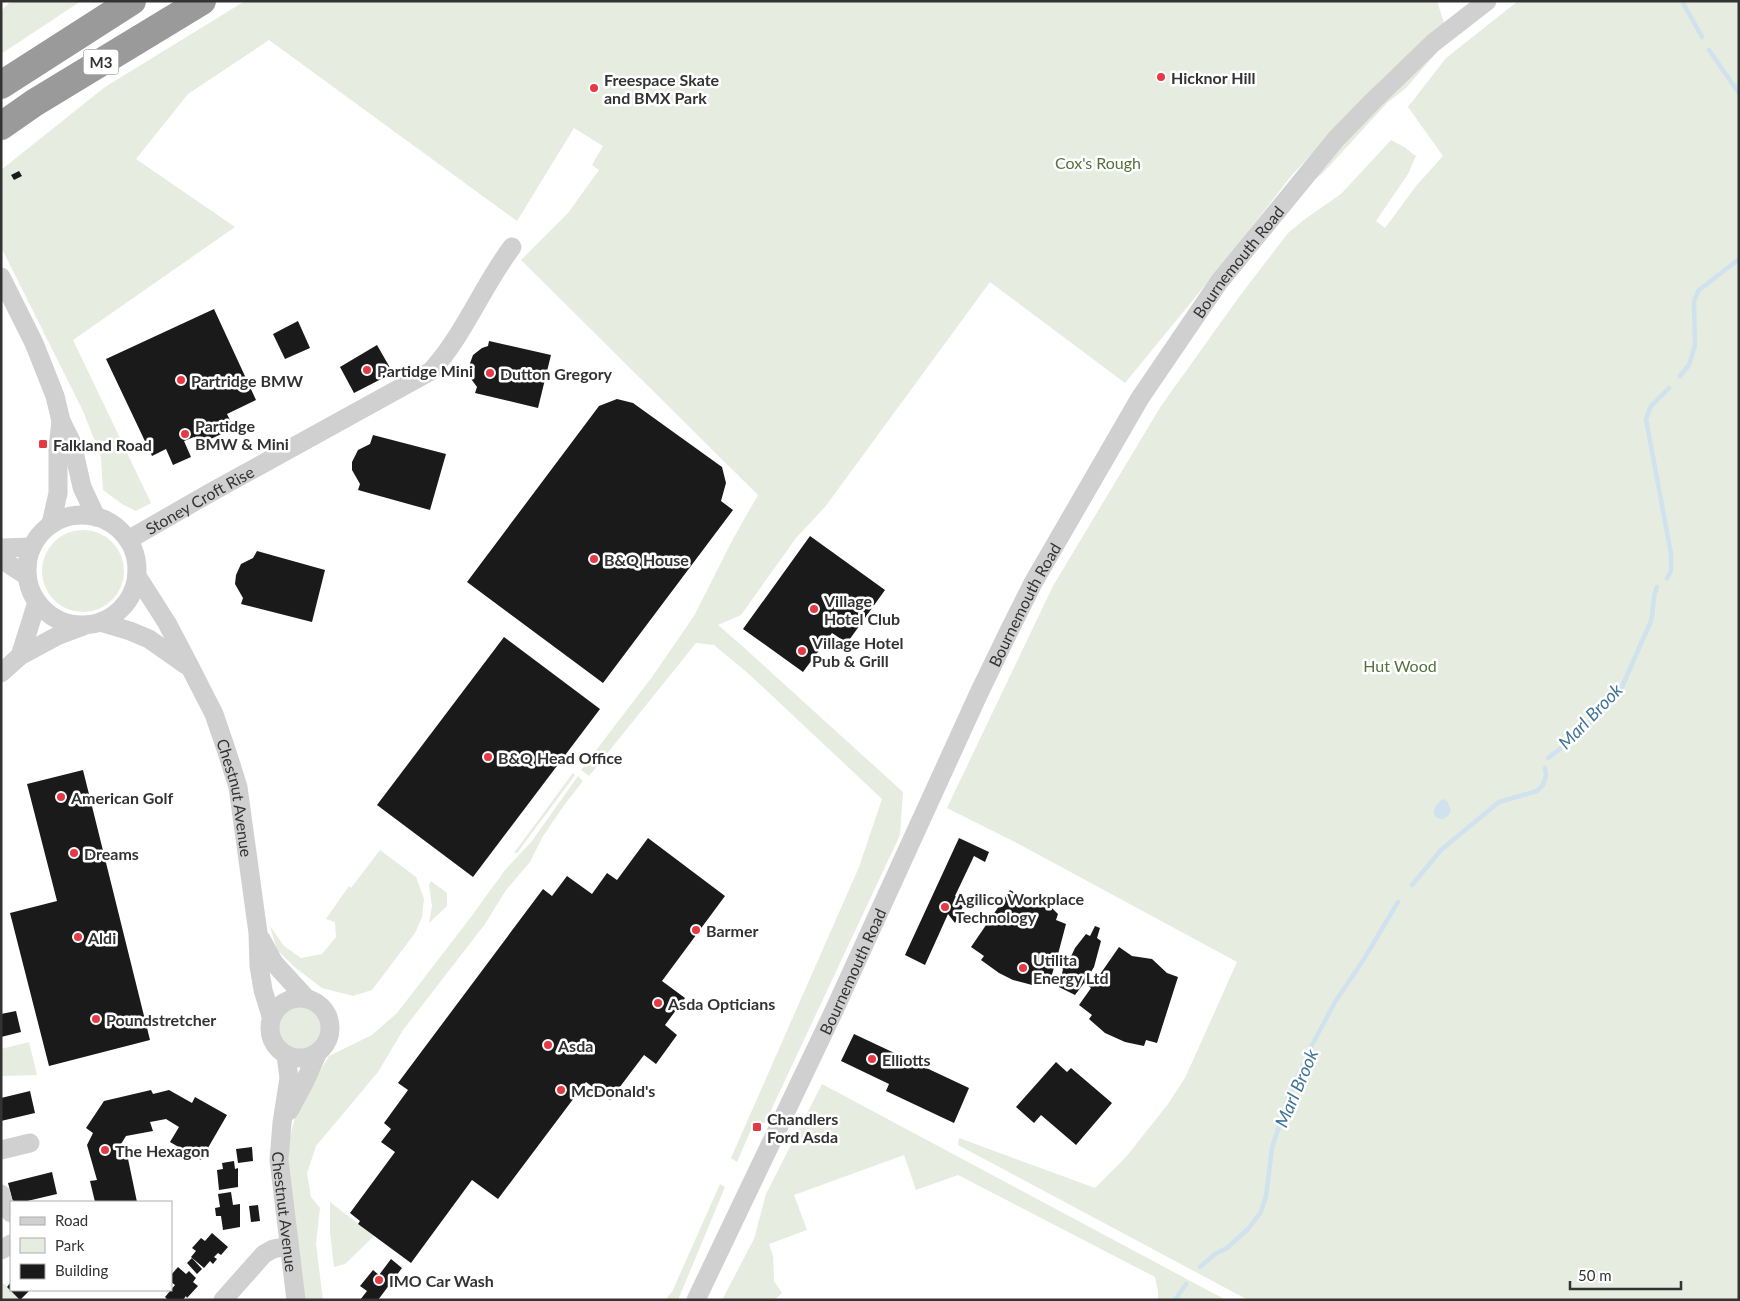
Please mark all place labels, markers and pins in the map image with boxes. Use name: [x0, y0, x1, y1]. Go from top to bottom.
place label: Hicknor Hill: [1171, 68, 1256, 87]
place label: Freespace Skate and BMX Park: [604, 70, 720, 107]
marker: Hicknor Hill: [1155, 71, 1167, 83]
marker: Freespace Skate and BMX Park: [588, 82, 600, 94]
place label: Partidge Mini: [377, 361, 473, 380]
marker: Partidge Mini: [361, 364, 373, 376]
place label: Dutton Gregory: [500, 364, 613, 383]
marker: Dutton Gregory: [484, 367, 496, 379]
place label: Partridge BMW: [191, 371, 303, 390]
marker: Partridge BMW: [175, 374, 187, 386]
place label: Partidge BMW & Mini: [195, 416, 289, 453]
marker: Partidge BMW & Mini: [179, 428, 191, 440]
place label: Falkland Road: [53, 435, 152, 454]
marker: Falkland Road: [37, 438, 49, 450]
place label: B&Q House: [604, 550, 689, 569]
marker: B&Q House: [588, 553, 600, 565]
place label: Village Hotel Club: [823, 591, 900, 628]
marker: Village Hotel Club: [808, 603, 820, 615]
place label: Village Hotel Pub & Grill: [811, 633, 904, 670]
marker: Village Hotel Pub & Grill: [796, 645, 808, 657]
place label: B&Q Head Office: [498, 748, 623, 767]
marker: B&Q Head Office: [482, 751, 494, 763]
place label: American Golf: [70, 788, 174, 807]
marker: American Golf: [55, 791, 67, 803]
place label: Dreams: [84, 844, 139, 863]
marker: Dreams: [68, 847, 80, 859]
place label: Agilico Workplace Technology: [954, 889, 1085, 926]
marker: Agilico Workplace Technology: [939, 901, 951, 913]
place label: Barmer: [706, 921, 758, 940]
marker: Barmer: [690, 924, 702, 936]
place label: Aldi: [87, 928, 116, 947]
marker: Aldi: [72, 931, 84, 943]
place label: Utilita Energy Ltd: [1033, 950, 1108, 987]
marker: Utilita Energy Ltd: [1017, 962, 1029, 974]
place label: Asda Opticians: [667, 994, 775, 1013]
marker: Asda Opticians: [652, 997, 664, 1009]
place label: Poundstretcher: [106, 1010, 216, 1029]
marker: Poundstretcher: [90, 1013, 102, 1025]
place label: Asda: [557, 1036, 593, 1055]
marker: Asda: [542, 1039, 554, 1051]
place label: Elliotts: [882, 1050, 931, 1069]
marker: Elliotts: [866, 1053, 878, 1065]
place label: McDonald's: [571, 1081, 655, 1100]
marker: McDonald's: [555, 1084, 567, 1096]
place label: Chandlers Ford Asda: [767, 1109, 838, 1146]
marker: Chandlers Ford Asda: [751, 1121, 763, 1133]
place label: The Hexagon: [115, 1141, 209, 1160]
marker: The Hexagon: [99, 1144, 111, 1156]
place label: IMO Car Wash: [389, 1271, 494, 1290]
marker: IMO Car Wash: [373, 1274, 385, 1286]

